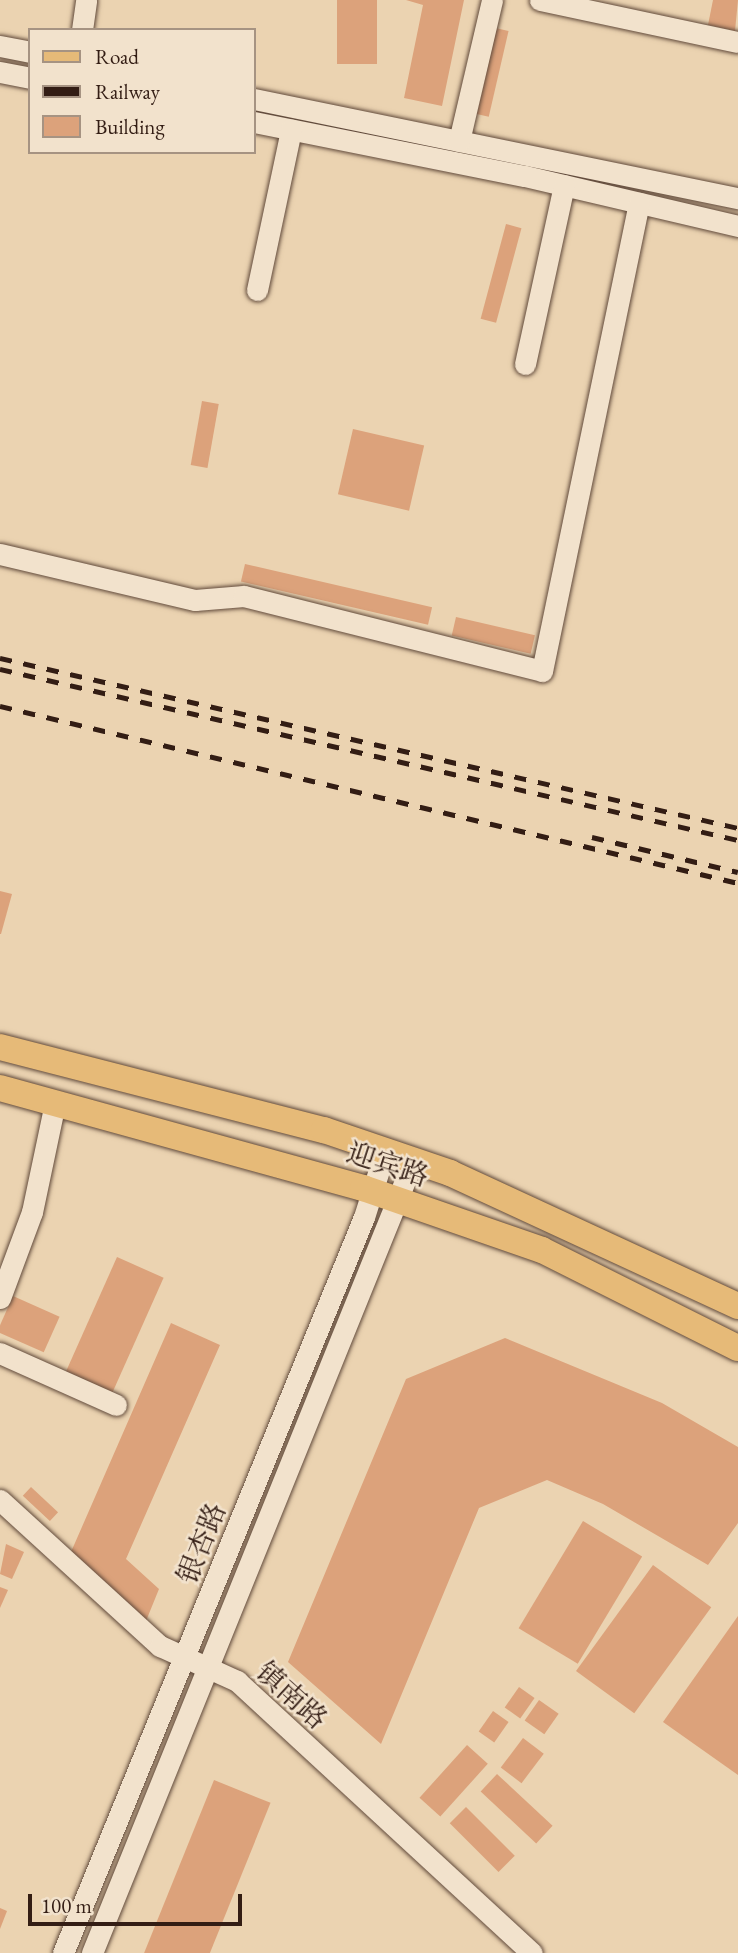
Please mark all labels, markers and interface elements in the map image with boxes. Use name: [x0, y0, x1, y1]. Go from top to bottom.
legend: [28, 28, 256, 154]
text: Road: [95, 43, 139, 70]
text: Railway: [95, 78, 160, 105]
text: Building: [95, 113, 165, 140]
street label: 迎宾路: [343, 1135, 433, 1193]
street label: 银杏路: [170, 1498, 232, 1588]
street label: 镇南路: [250, 1654, 334, 1736]
scale bar: [32, 1880, 245, 1924]
text: 100 m: [41, 1892, 92, 1919]

